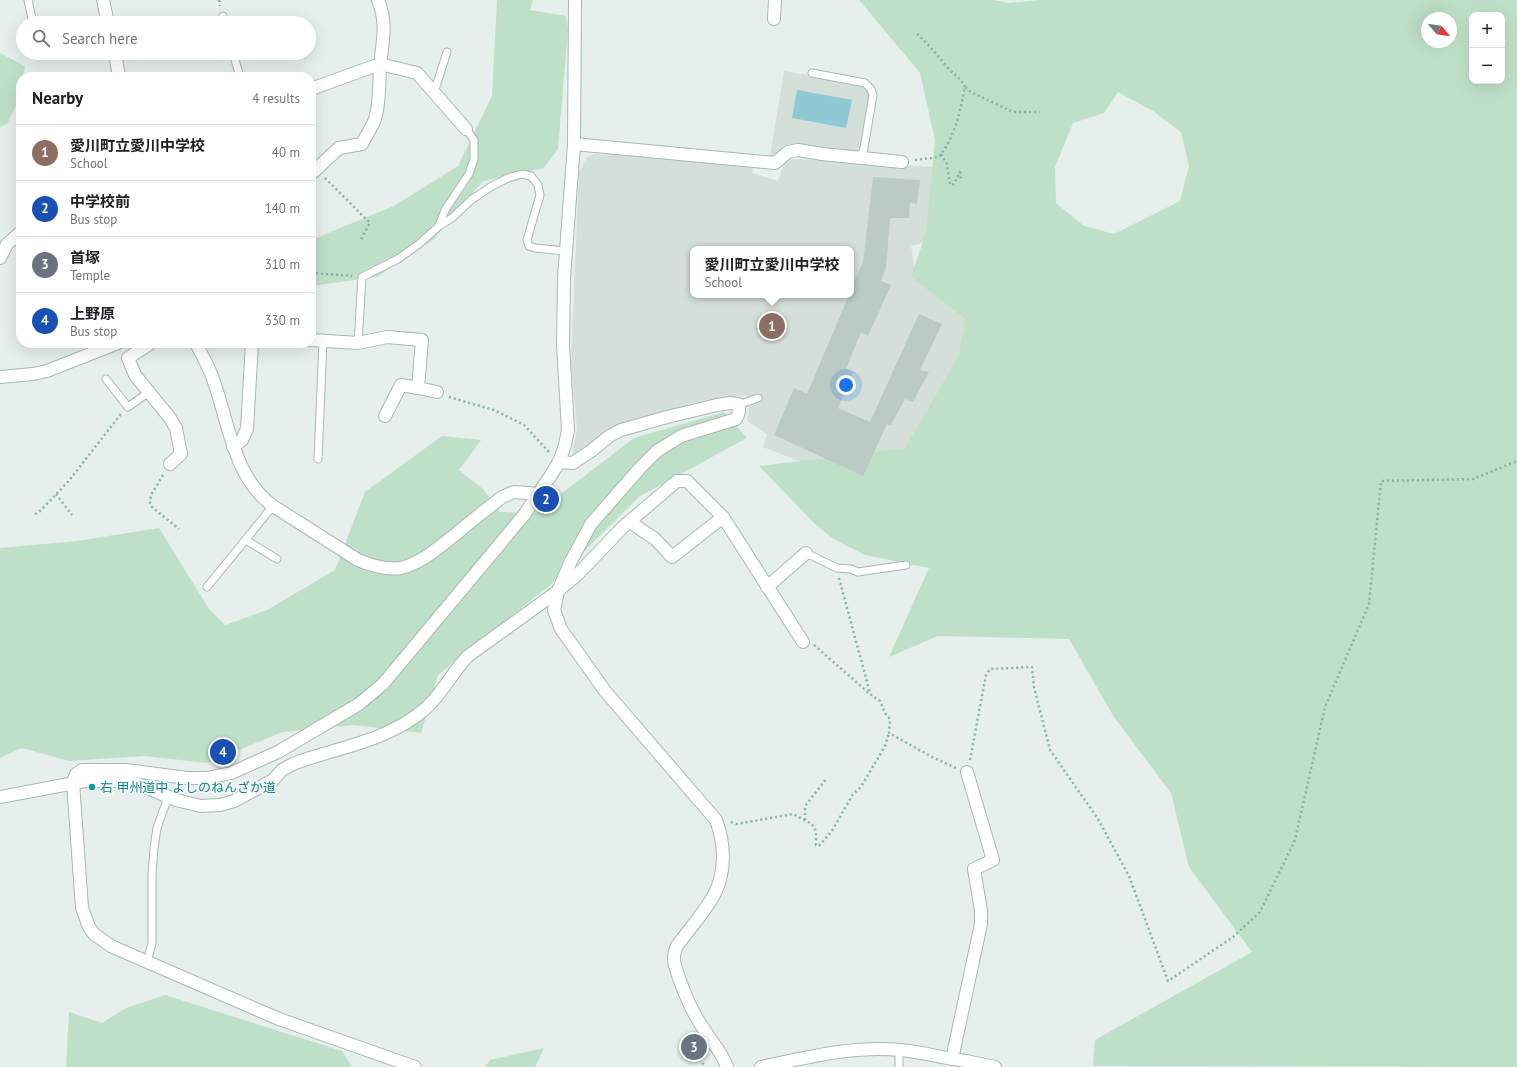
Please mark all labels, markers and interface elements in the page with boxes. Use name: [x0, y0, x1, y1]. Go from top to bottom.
north arrow: [1421, 12, 1457, 48]
map controls: [1469, 12, 1505, 84]
button: +: [1469, 12, 1505, 48]
search box: [16, 16, 316, 60]
icon: search: [30, 27, 52, 49]
text: Search here: [62, 29, 138, 48]
button: −: [1469, 48, 1505, 84]
text: Nearby: [32, 87, 83, 109]
text: 4 results: [252, 90, 300, 107]
text: 愛川町立愛川中学校: [70, 136, 205, 155]
text: 1: [41, 144, 49, 161]
text: 40 m: [272, 144, 300, 161]
text: School: [70, 155, 108, 172]
text: 中学校前: [70, 192, 130, 211]
text: 2: [41, 200, 49, 217]
text: 140 m: [265, 200, 300, 217]
text: Bus stop: [70, 211, 117, 228]
popup: [690, 246, 854, 298]
text: 首塚: [70, 248, 100, 267]
text: 愛川町立愛川中学校: [704, 255, 840, 274]
text: 3: [41, 256, 49, 273]
text: 310 m: [265, 256, 300, 273]
text: Temple: [70, 267, 110, 284]
text: School: [704, 274, 742, 291]
text: 上野原: [70, 304, 115, 323]
pin: 1: [759, 311, 785, 341]
text: 4: [41, 312, 49, 329]
text: 330 m: [265, 312, 300, 329]
text: Bus stop: [70, 323, 117, 340]
your location: [836, 375, 856, 395]
pin: 2: [533, 484, 559, 514]
pin: 4: [210, 737, 236, 767]
place label: 右 甲州道中 よしのねんざか道: [100, 779, 276, 796]
marker: 右 甲州道中 よしのねんざか道: [87, 782, 97, 792]
pin: 3: [681, 1032, 707, 1062]

